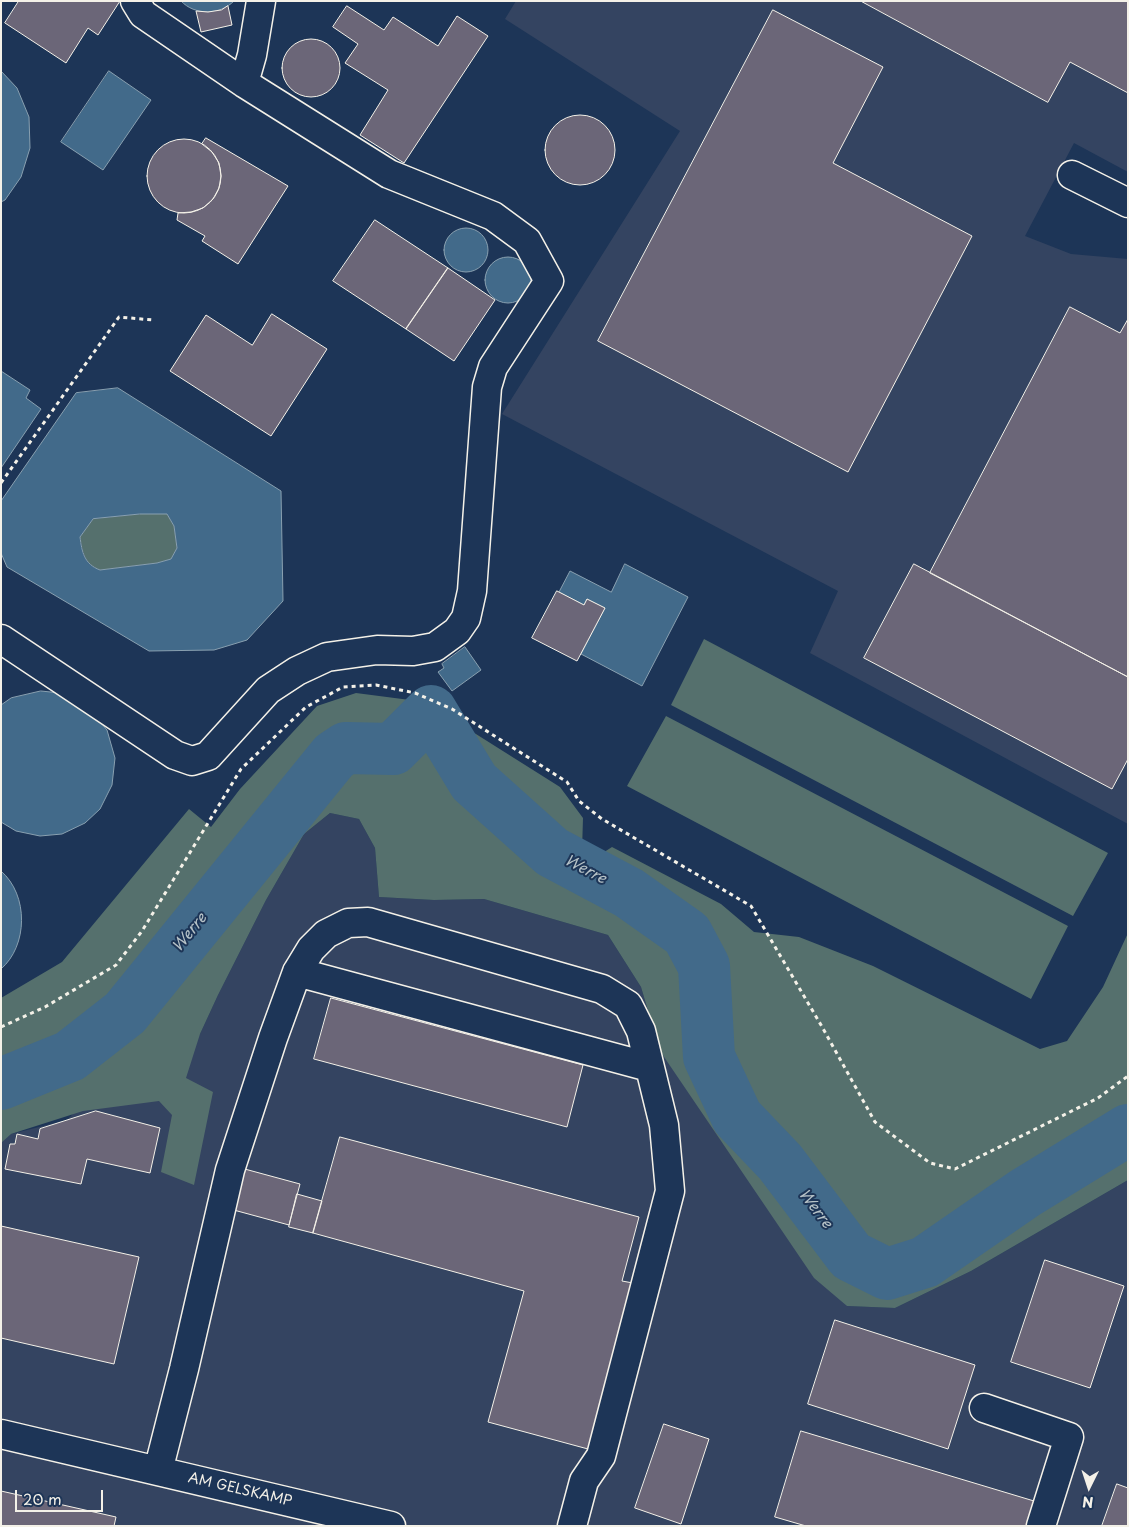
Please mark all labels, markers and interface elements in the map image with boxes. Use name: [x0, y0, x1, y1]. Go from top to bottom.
water label: Werre: [561, 852, 609, 888]
water label: Werre: [169, 910, 211, 956]
water label: Werre: [794, 1186, 836, 1232]
north arrow: [1064, 1462, 1114, 1512]
street label: AM GELSKAMP: [186, 1470, 294, 1510]
scale bar: [18, 1480, 105, 1512]
text: 20 m: [23, 1487, 62, 1510]
text: N: [1082, 1492, 1094, 1513]

